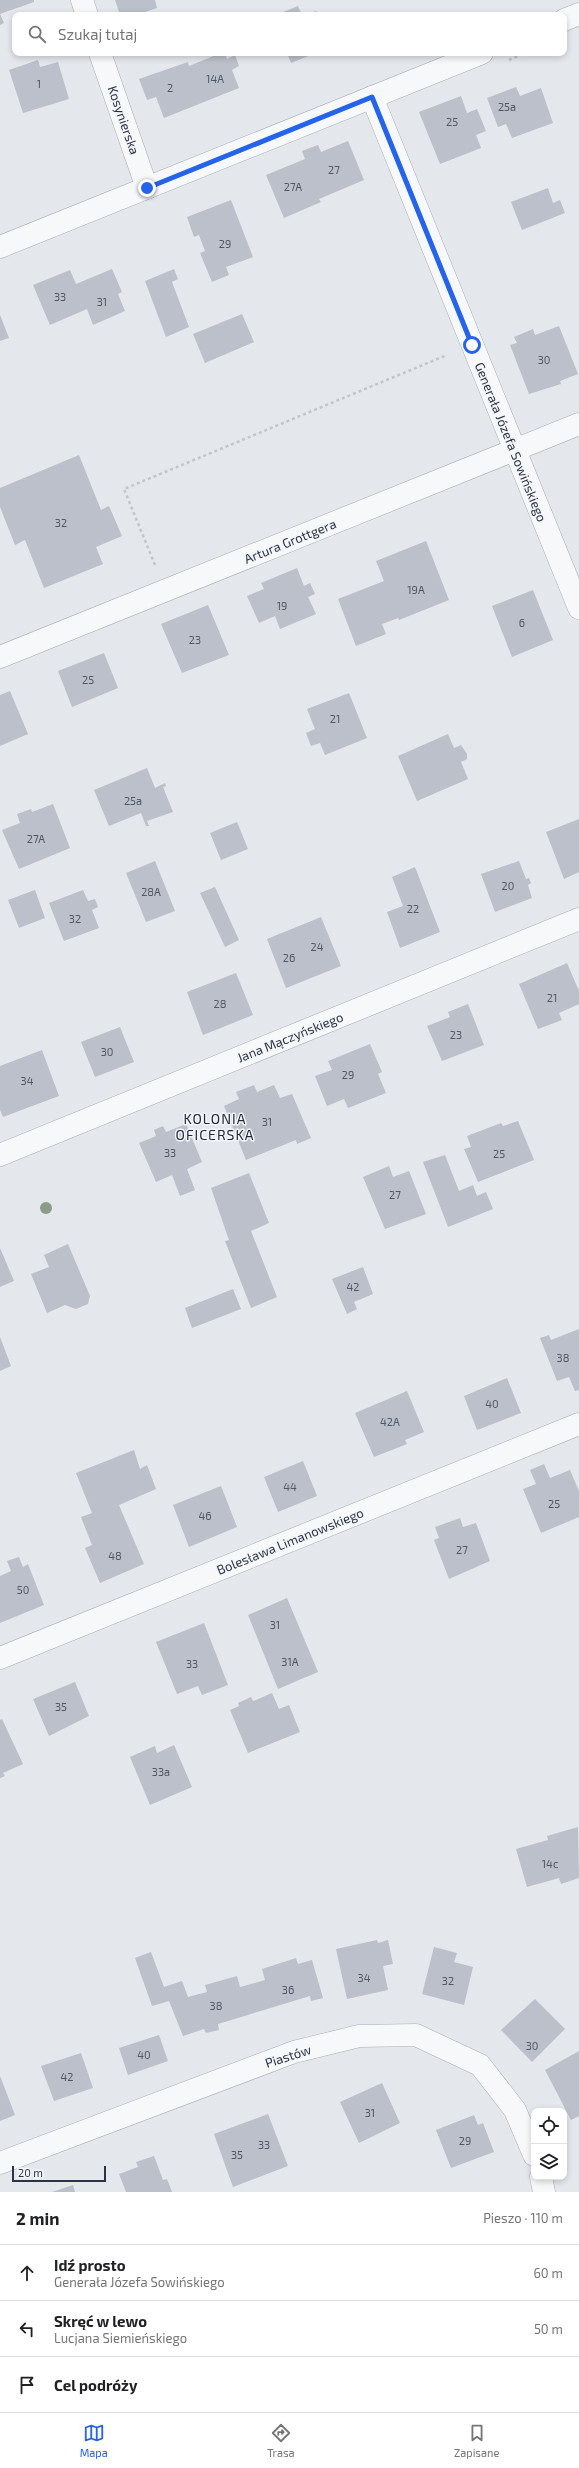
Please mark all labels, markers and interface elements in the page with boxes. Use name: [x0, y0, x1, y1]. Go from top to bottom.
search box: [12, 12, 567, 56]
icon: search: [26, 23, 48, 45]
text: Szukaj tutaj: [58, 25, 137, 43]
house number: 14A: [206, 72, 224, 85]
house number: 1: [37, 77, 41, 90]
house number: 2: [167, 81, 173, 94]
street label: Kosynierska: [105, 84, 143, 156]
house number: 25a: [498, 100, 516, 113]
house number: 25: [446, 115, 458, 128]
house number: 27: [328, 163, 340, 176]
route end: [138, 179, 156, 197]
house number: 27A: [284, 180, 302, 193]
house number: 29: [219, 237, 231, 250]
house number: 33: [54, 290, 66, 303]
house number: 31: [97, 295, 107, 308]
route start: [463, 336, 481, 354]
house number: 30: [538, 353, 550, 366]
street label: Generała Józefa Sowińskiego: [472, 360, 550, 524]
street label: Artura Grottgera: [242, 515, 338, 567]
house number: 32: [55, 516, 67, 529]
house number: 19A: [407, 583, 425, 596]
house number: 19: [277, 599, 287, 612]
house number: 6: [519, 616, 525, 629]
house number: 23: [189, 633, 201, 646]
house number: 25: [82, 673, 94, 686]
house number: 21: [330, 712, 340, 725]
house number: 25a: [124, 794, 142, 807]
house number: 27A: [27, 832, 45, 845]
house number: 20: [502, 879, 514, 892]
house number: 28A: [141, 885, 161, 898]
house number: 22: [407, 902, 419, 915]
house number: 32: [69, 912, 81, 925]
house number: 24: [311, 940, 324, 953]
house number: 26: [283, 951, 295, 964]
house number: 21: [547, 991, 557, 1004]
house number: 28: [214, 997, 226, 1010]
street label: Jana Mączyńskiego: [235, 1008, 345, 1066]
house number: 23: [450, 1028, 462, 1041]
house number: 30: [101, 1045, 113, 1058]
house number: 29: [342, 1068, 354, 1081]
house number: 34: [21, 1074, 34, 1087]
district label: KOLONIA OFICERSKA: [176, 1110, 254, 1143]
house number: 31: [262, 1115, 272, 1128]
house number: 33: [164, 1146, 176, 1159]
house number: 25: [493, 1147, 505, 1160]
house number: 27: [389, 1188, 401, 1201]
house number: 42: [347, 1280, 359, 1293]
house number: 38: [557, 1351, 569, 1364]
house number: 40: [485, 1397, 499, 1410]
house number: 42A: [380, 1415, 400, 1428]
house number: 44: [283, 1480, 297, 1493]
house number: 25: [548, 1497, 560, 1510]
street label: Bolesława Limanowskiego: [214, 1504, 366, 1578]
house number: 46: [198, 1509, 212, 1522]
house number: 27: [456, 1543, 468, 1556]
house number: 48: [108, 1549, 122, 1562]
house number: 50: [17, 1583, 29, 1596]
house number: 31: [270, 1618, 280, 1631]
house number: 31A: [281, 1655, 299, 1668]
house number: 33: [186, 1657, 198, 1670]
house number: 35: [55, 1700, 67, 1713]
house number: 33a: [152, 1765, 170, 1778]
house number: 14c: [542, 1857, 558, 1870]
house number: 34: [358, 1971, 371, 1984]
house number: 32: [442, 1974, 454, 1987]
house number: 36: [282, 1983, 294, 1996]
house number: 38: [210, 1999, 222, 2012]
house number: 30: [526, 2039, 538, 2052]
street label: Piastów: [263, 2041, 313, 2071]
house number: 40: [137, 2048, 151, 2061]
house number: 42: [61, 2070, 73, 2083]
house number: 31: [365, 2106, 375, 2119]
map controls: [531, 2108, 567, 2180]
button: locate: [531, 2108, 567, 2144]
house number: 29: [459, 2134, 471, 2147]
house number: 33: [258, 2138, 270, 2151]
button: layers: [531, 2144, 567, 2180]
house number: 35: [231, 2148, 243, 2161]
scale bar: [12, 2164, 106, 2183]
text: 20 m: [18, 2166, 43, 2179]
text: 2 min: [16, 2208, 59, 2228]
text: Pieszo · 110 m: [483, 2210, 563, 2226]
text: Idź prosto: [54, 2256, 126, 2274]
icon: ahead: [16, 2262, 38, 2284]
text: 60 m: [533, 2265, 563, 2281]
text: Generała Józefa Sowińskiego: [54, 2274, 225, 2290]
text: Skręć w lewo: [54, 2312, 147, 2330]
icon: left: [16, 2318, 38, 2340]
text: 50 m: [534, 2321, 563, 2337]
text: Lucjana Siemieńskiego: [54, 2330, 187, 2346]
icon: arrive: [16, 2374, 38, 2396]
text: Cel podróży: [54, 2376, 137, 2394]
tab: Mapa: [80, 2422, 108, 2459]
tab: Trasa: [267, 2422, 295, 2459]
tab: Zapisane: [454, 2422, 499, 2459]

